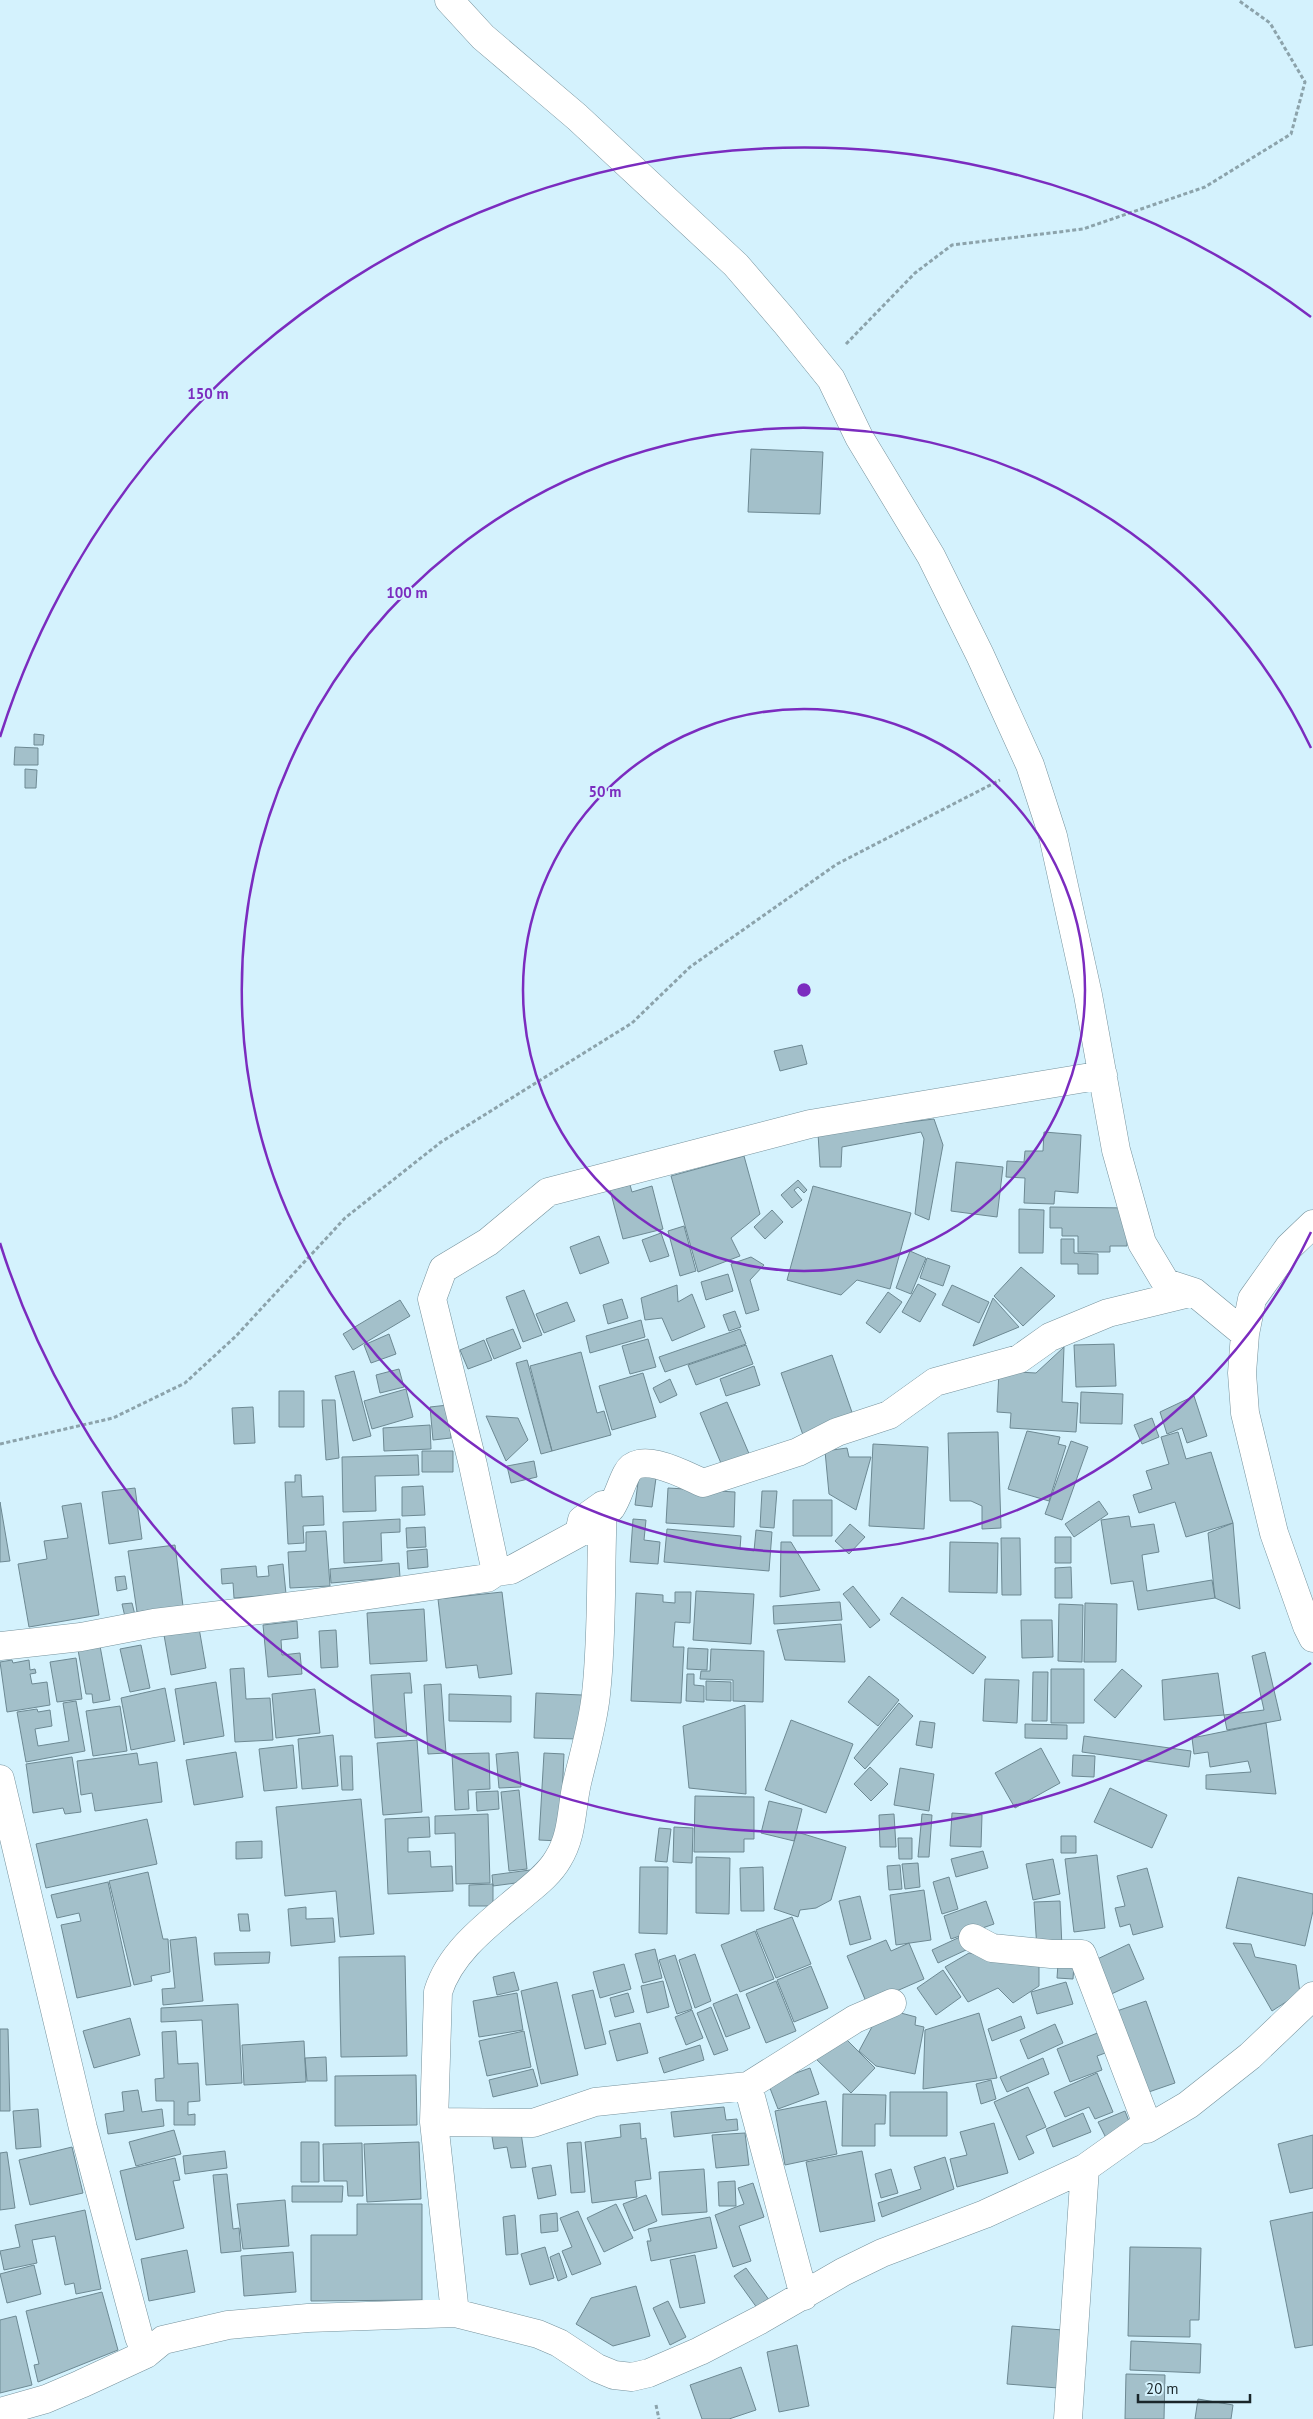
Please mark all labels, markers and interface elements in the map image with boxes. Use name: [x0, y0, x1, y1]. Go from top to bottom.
text: 150 m: [187, 384, 229, 403]
text: 100 m: [386, 583, 428, 602]
text: 50 m: [589, 782, 621, 801]
centre of rings: [795, 981, 813, 999]
scale bar: [1138, 2372, 1250, 2404]
text: 20 m: [1146, 2379, 1179, 2398]

